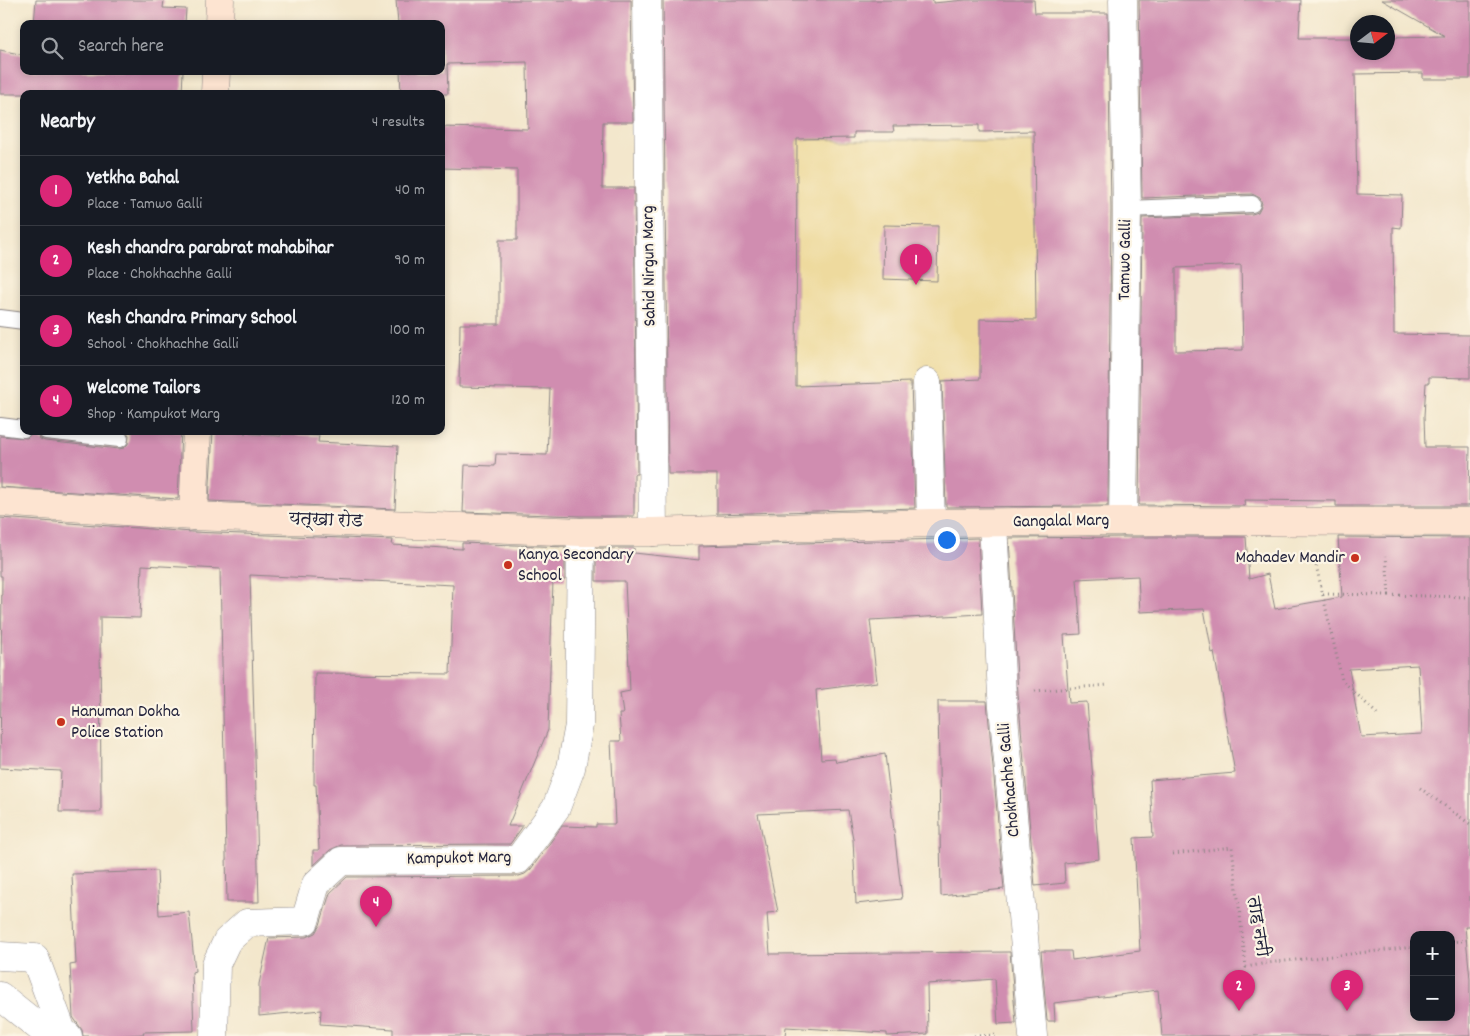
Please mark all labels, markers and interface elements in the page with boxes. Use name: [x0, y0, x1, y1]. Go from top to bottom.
north arrow: [1350, 15, 1395, 60]
search box: [20, 20, 445, 75]
icon: search: [38, 34, 66, 62]
text: Search here: [78, 34, 164, 61]
text: Nearby: [40, 108, 95, 138]
text: 4 results: [372, 111, 425, 134]
text: Yetkha Bahal: [87, 166, 179, 193]
text: 1: [54, 179, 58, 202]
text: 40 m: [395, 179, 425, 202]
text: Place · Tamwo Galli: [87, 193, 202, 216]
street label: Sahid Nirgun Marg: [636, 205, 664, 327]
street label: Tamwo Galli: [1113, 219, 1139, 301]
text: Kesh chandra parabrat mahabihar: [87, 236, 334, 263]
pin: 1: [900, 244, 932, 285]
text: 2: [53, 249, 60, 272]
text: 90 m: [394, 249, 425, 272]
text: Place · Chokhachhe Galli: [87, 263, 232, 286]
text: Kesh Chandra Primary School: [87, 306, 297, 333]
text: 3: [52, 319, 60, 342]
text: 100 m: [389, 319, 425, 342]
text: School · Chokhachhe Galli: [87, 333, 239, 356]
text: Welcome Tailors: [87, 376, 201, 403]
text: 4: [53, 389, 59, 412]
text: 120 m: [391, 389, 425, 412]
text: Shop · Kampukot Marg: [87, 403, 220, 426]
street label: यत्खा रोड: [288, 507, 363, 535]
street label: Gangalal Marg: [1012, 509, 1110, 535]
your location: [934, 527, 960, 553]
place label: Kanya Secondary School: [518, 543, 634, 589]
place label: Mahadev Mandir: [1236, 546, 1345, 571]
marker: Mahadev Mandir: [1349, 552, 1361, 564]
marker: Kanya Secondary School: [502, 559, 514, 571]
place label: Hanuman Dokha Police Station: [71, 700, 180, 746]
marker: Hanuman Dokha Police Station: [55, 716, 67, 728]
street label: Chokhachhe Galli: [993, 722, 1027, 838]
street label: Kampukot Marg: [406, 846, 512, 872]
pin: 4: [360, 886, 392, 927]
street label: ताह ननी: [1240, 894, 1274, 959]
map controls: [1410, 931, 1455, 1021]
button: +: [1410, 931, 1455, 976]
pin: 2: [1223, 970, 1255, 1011]
pin: 3: [1331, 970, 1363, 1011]
button: −: [1410, 976, 1455, 1021]

